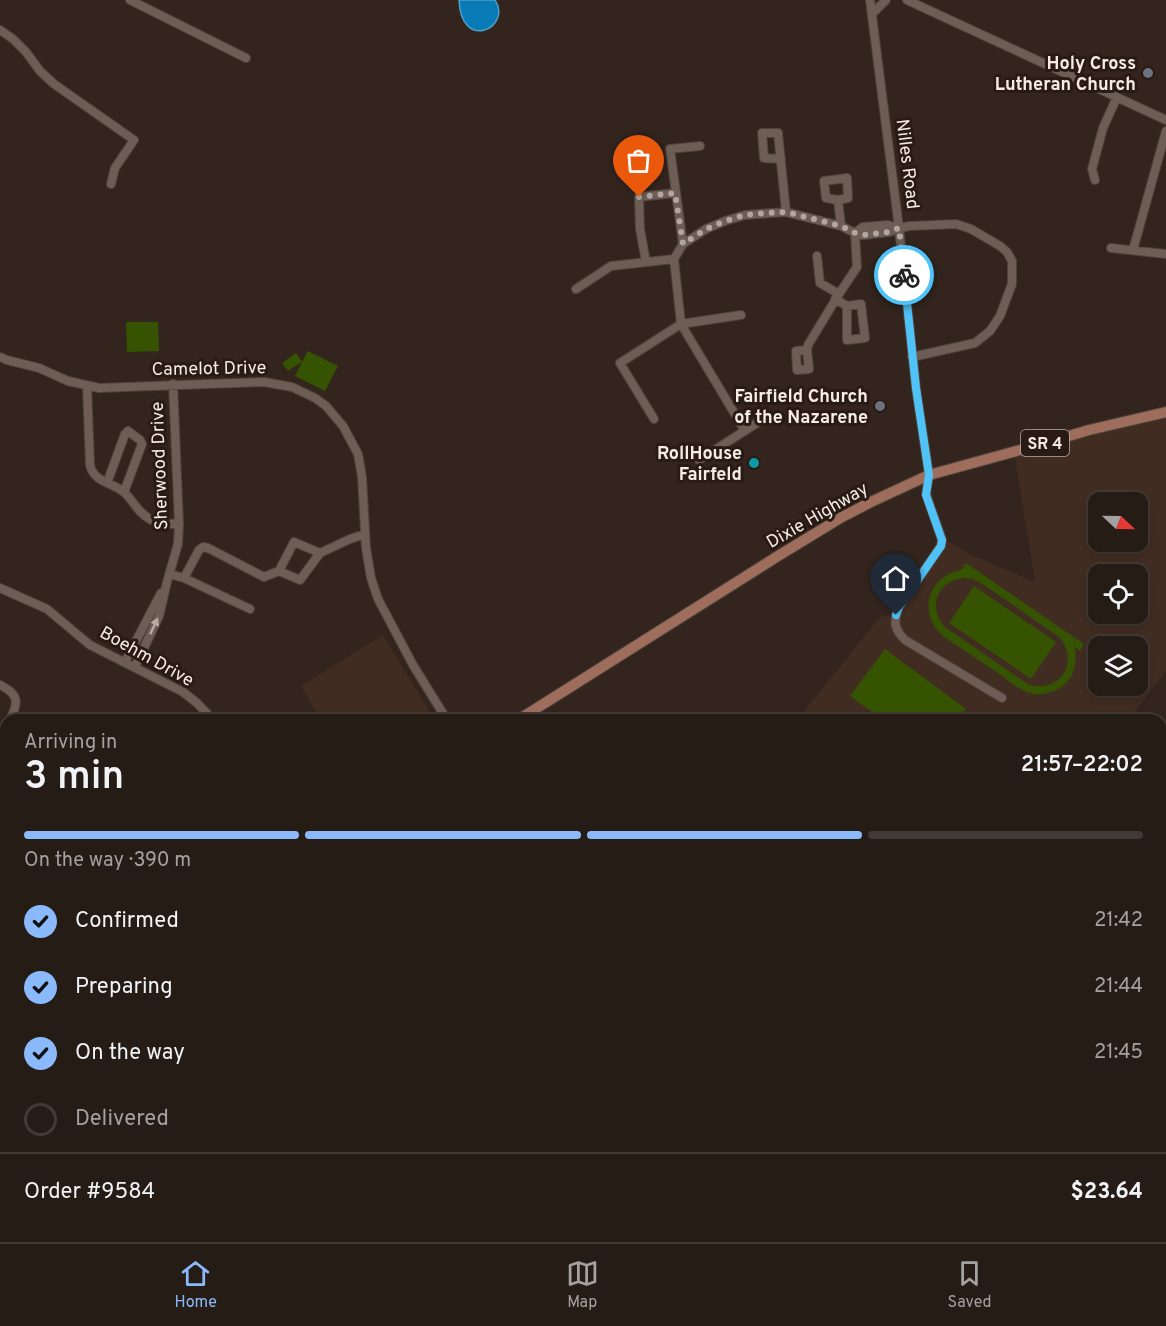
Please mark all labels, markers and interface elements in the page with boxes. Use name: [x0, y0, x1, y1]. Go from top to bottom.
place label: Holy Cross Lutheran Church: [995, 53, 1136, 97]
marker: Holy Cross Lutheran Church: [1141, 66, 1155, 80]
street label: Nilles Road: [890, 118, 923, 211]
pin: [613, 135, 664, 197]
icon: bag: [622, 144, 655, 177]
courier: [874, 245, 934, 305]
icon: bike: [888, 259, 921, 292]
street label: Camelot Drive: [151, 357, 267, 382]
place label: Fairfield Church of the Nazarene: [734, 386, 868, 430]
marker: Fairfield Church of the Nazarene: [873, 399, 887, 413]
street label: Sherwood Drive: [147, 401, 174, 531]
road number: SR 4: [1021, 430, 1069, 456]
place label: RollHouse Fairfeld: [657, 443, 742, 487]
marker: RollHouse Fairfeld: [747, 456, 761, 470]
street label: Dixie Highway: [763, 478, 873, 555]
north arrow: [1088, 492, 1148, 552]
map controls: [1088, 492, 1148, 696]
pin: [870, 553, 921, 615]
icon: home: [879, 562, 912, 595]
button: locate: [1088, 564, 1148, 624]
one-way arrow: [150, 617, 159, 634]
street label: Boehm Drive: [95, 622, 198, 693]
button: layers: [1088, 636, 1148, 696]
text: Arriving in: [24, 730, 117, 756]
text: 21:57–22:02: [1021, 752, 1143, 779]
text: 3 min: [24, 754, 124, 803]
text: On the way · 390 m: [24, 848, 191, 874]
icon: check: [24, 905, 57, 938]
text: Confirmed: [75, 908, 179, 935]
text: 21:42: [1094, 908, 1143, 934]
icon: check: [24, 971, 57, 1004]
text: Preparing: [75, 974, 173, 1001]
text: 21:44: [1094, 974, 1143, 1000]
icon: check: [24, 1037, 57, 1070]
text: On the way: [75, 1040, 185, 1067]
text: 21:45: [1094, 1040, 1143, 1066]
text: Delivered: [75, 1106, 169, 1133]
text: Order #9584: [24, 1179, 155, 1206]
text: $23.64: [1071, 1179, 1143, 1206]
tab: Home: [174, 1257, 217, 1313]
tab: Map: [566, 1257, 599, 1313]
tab: Saved: [948, 1257, 992, 1313]

